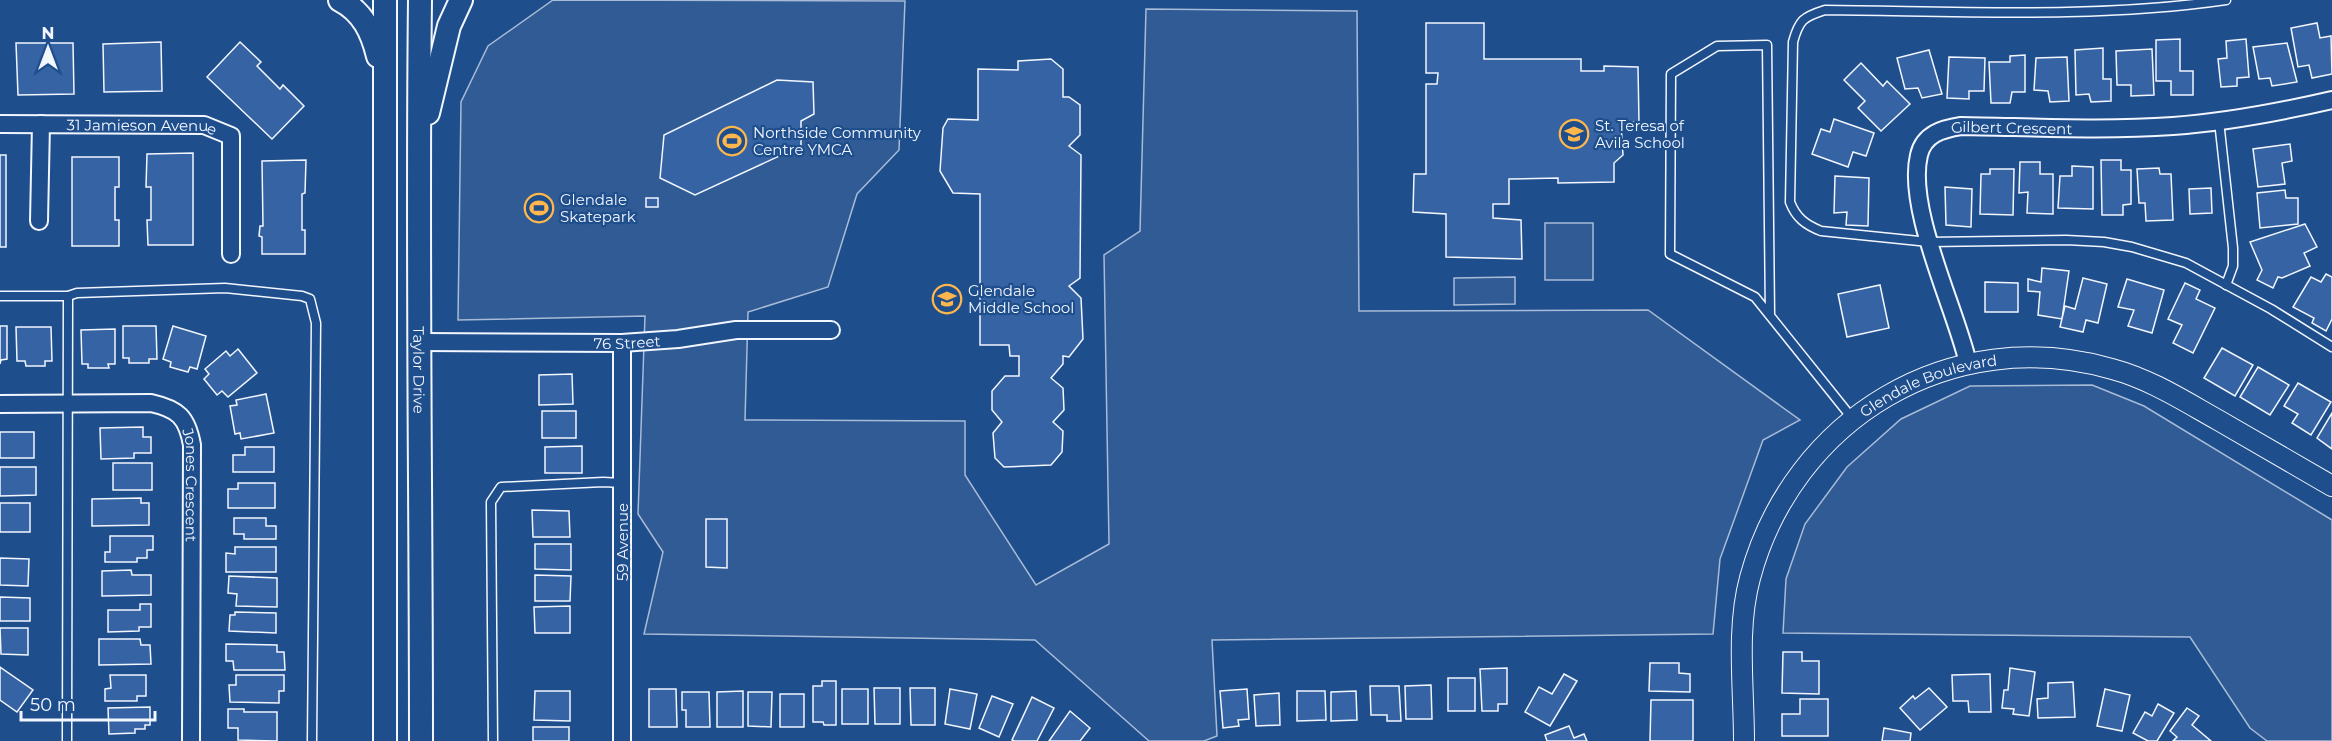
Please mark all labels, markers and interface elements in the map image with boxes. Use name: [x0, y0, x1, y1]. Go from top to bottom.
north arrow: [18, 18, 78, 78]
text: N: [42, 24, 54, 43]
street label: 31 Jamieson Avenue: [67, 115, 220, 139]
place label: St. Teresa of Avila School: [1595, 116, 1685, 152]
street label: Gilbert Crescent: [1949, 116, 2073, 138]
school or university icon: St. Teresa of Avila School: [1558, 118, 1590, 150]
place label: Northside Community Centre YMCA: [753, 123, 922, 159]
sports icon: Northside Community Centre YMCA: [716, 125, 748, 157]
place label: Glendale Skatepark: [560, 190, 636, 226]
sports icon: Glendale Skatepark: [523, 192, 555, 224]
place label: Glendale Middle School: [968, 281, 1074, 317]
school or university icon: Glendale Middle School: [931, 283, 963, 315]
street label: Taylor Drive: [410, 326, 429, 414]
street label: 76 Street: [593, 331, 661, 353]
street label: Glendale Boulevard: [1856, 350, 1998, 421]
street label: Jones Crescent: [178, 425, 202, 542]
street label: 59 Avenue: [613, 503, 632, 581]
scale bar: [21, 684, 154, 722]
text: 50 m: [30, 694, 76, 716]

